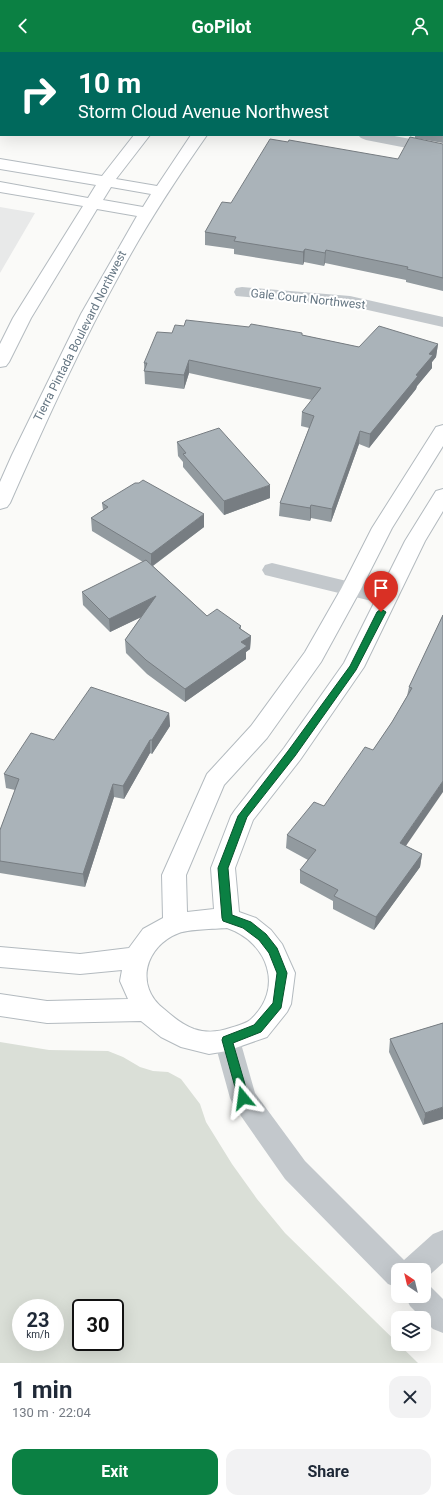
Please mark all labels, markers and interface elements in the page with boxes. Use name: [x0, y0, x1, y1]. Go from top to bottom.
icon: back: [12, 15, 34, 37]
icon: person: [409, 15, 431, 37]
text: GoPilot: [192, 16, 251, 37]
text: 10 m: [78, 67, 141, 100]
icon: right: [12, 68, 64, 120]
text: Storm Cloud Avenue Northwest: [78, 101, 329, 122]
street label: Tierra Pintada Boulevard Northwest: [31, 248, 129, 424]
street label: Gale Court Northwest: [250, 286, 366, 312]
pin: [364, 571, 398, 612]
icon: arrive: [370, 577, 392, 599]
position arrow: [222, 1077, 264, 1119]
north arrow: [391, 1263, 431, 1303]
map controls: [391, 1263, 431, 1351]
speed limit sign: 30: [72, 1299, 124, 1351]
text: 23: [27, 1308, 49, 1332]
button: layers: [391, 1311, 431, 1351]
text: km/h: [26, 1329, 50, 1340]
text: 1 min: [12, 1376, 72, 1404]
button: close: [389, 1376, 431, 1418]
text: 130 m · 22:04: [12, 1405, 91, 1420]
button: Exit: [12, 1449, 218, 1495]
button: Share: [226, 1449, 431, 1495]

